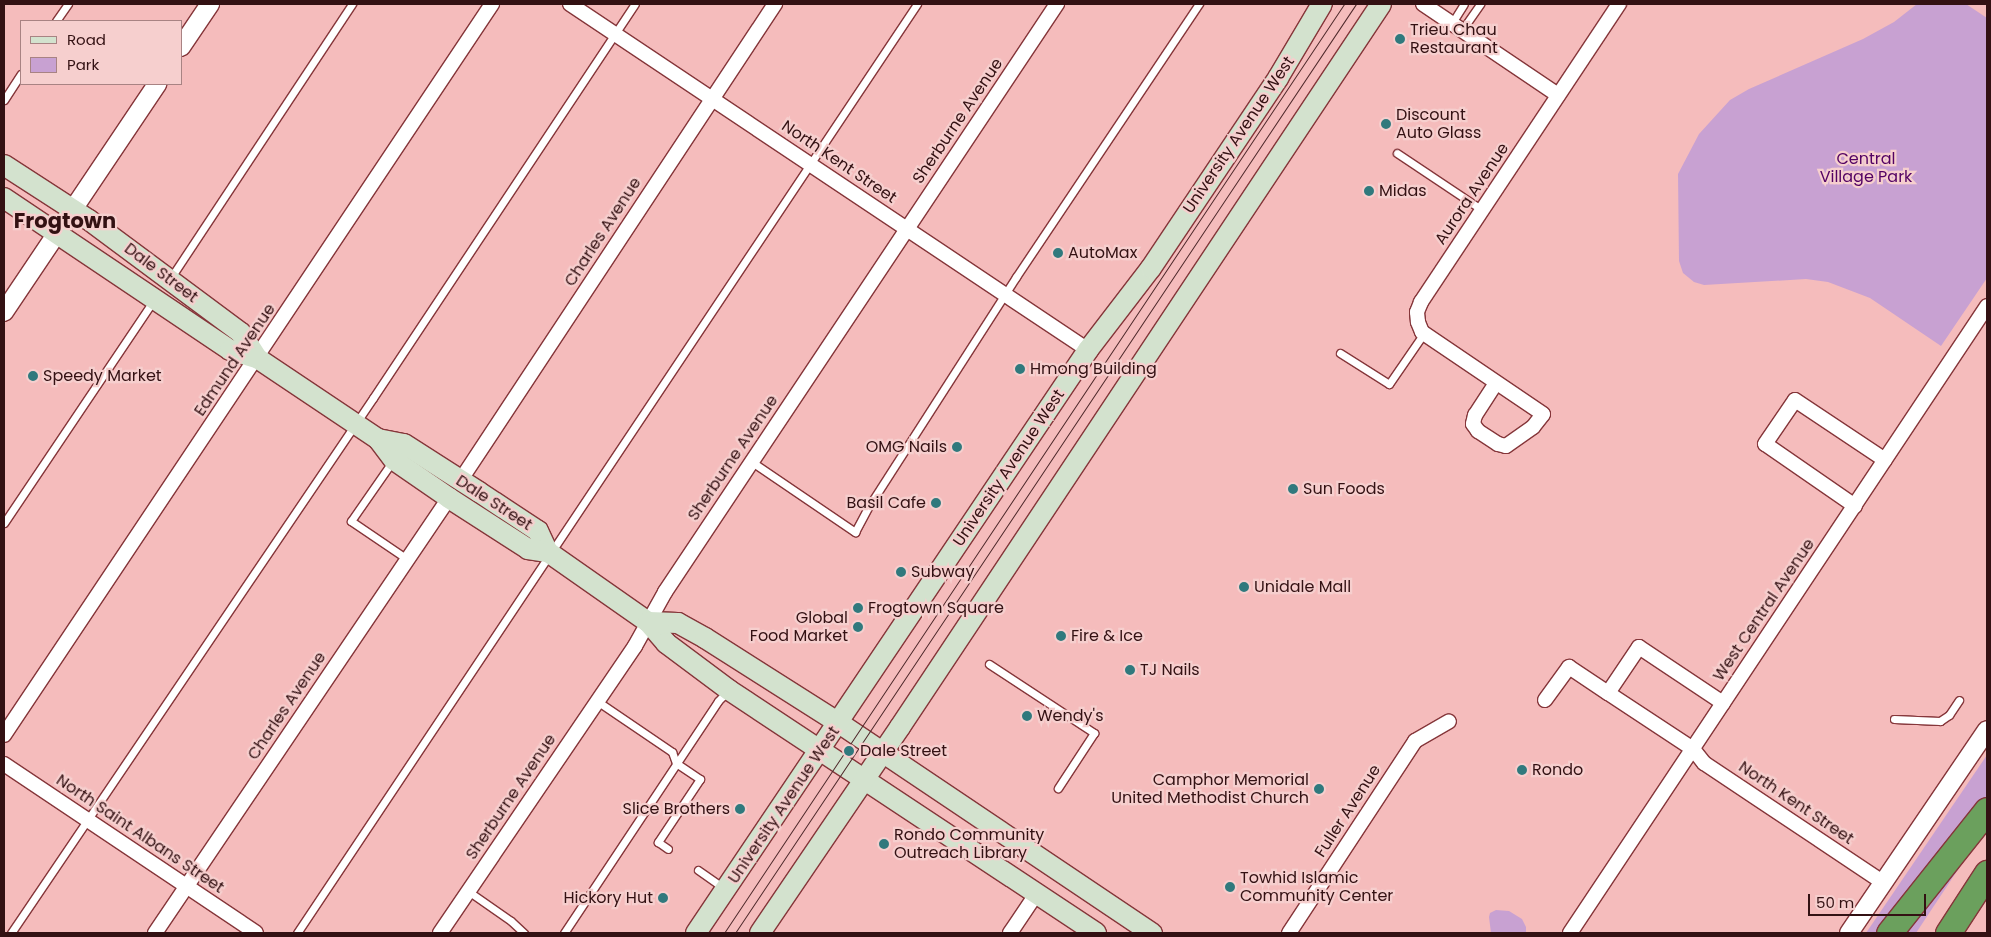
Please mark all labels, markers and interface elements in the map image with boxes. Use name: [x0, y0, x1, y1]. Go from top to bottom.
legend: [20, 20, 182, 85]
place label: Trieu Chau Restaurant: [1410, 20, 1498, 58]
text: Road: [67, 29, 106, 50]
marker: Trieu Chau Restaurant: [1394, 33, 1406, 45]
street label: University Avenue West: [1179, 53, 1299, 217]
text: Park: [67, 54, 99, 75]
street label: Sherburne Avenue: [909, 55, 1007, 187]
place label: Discount Auto Glass: [1396, 105, 1481, 143]
street label: North Kent Street: [778, 116, 900, 208]
marker: Discount Auto Glass: [1380, 118, 1392, 130]
street label: Aurora Avenue: [1431, 140, 1513, 248]
park label: Central Village Park: [1820, 149, 1912, 187]
street label: Charles Avenue: [561, 174, 645, 290]
place label: Midas: [1379, 181, 1427, 201]
marker: Midas: [1363, 185, 1375, 197]
district label: Frogtown: [14, 208, 116, 234]
street label: Dale Street: [120, 239, 202, 307]
place label: AutoMax: [1068, 243, 1137, 263]
marker: AutoMax: [1052, 247, 1064, 259]
street label: Edmund Avenue: [190, 300, 280, 420]
place label: Hmong Building: [1030, 359, 1157, 379]
marker: Hmong Building: [1014, 363, 1026, 375]
place label: Speedy Market: [43, 366, 162, 386]
marker: Speedy Market: [27, 370, 39, 382]
street label: University Avenue West: [949, 386, 1069, 550]
street label: Sherburne Avenue: [684, 392, 782, 524]
place label: OMG Nails: [866, 437, 947, 457]
marker: OMG Nails: [951, 441, 963, 453]
street label: Dale Street: [452, 471, 536, 535]
place label: Sun Foods: [1303, 479, 1385, 499]
marker: Sun Foods: [1287, 483, 1299, 495]
place label: Basil Cafe: [847, 493, 926, 513]
marker: Basil Cafe: [930, 497, 942, 509]
street label: West Central Avenue: [1709, 535, 1819, 685]
place label: Subway: [911, 562, 974, 582]
marker: Subway: [895, 566, 907, 578]
place label: Unidale Mall: [1254, 577, 1351, 597]
marker: Unidale Mall: [1238, 581, 1250, 593]
place label: Frogtown Square: [868, 598, 1004, 618]
marker: Frogtown Square: [852, 602, 864, 614]
place label: Global Food Market: [750, 608, 848, 646]
marker: Global Food Market: [852, 621, 864, 633]
place label: Fire & Ice: [1071, 626, 1143, 646]
marker: Fire & Ice: [1055, 630, 1067, 642]
street label: Charles Avenue: [244, 648, 330, 764]
place label: TJ Nails: [1140, 660, 1200, 680]
marker: TJ Nails: [1124, 664, 1136, 676]
place label: Wendy's: [1037, 706, 1103, 726]
marker: Wendy's: [1021, 710, 1033, 722]
street label: University Avenue West: [724, 723, 844, 887]
street label: Sherburne Avenue: [462, 731, 560, 863]
place label: Dale Street: [860, 741, 947, 761]
marker: Dale Street: [842, 744, 856, 758]
street label: North Kent Street: [1735, 757, 1857, 849]
place label: Rondo: [1532, 760, 1583, 780]
street label: Fuller Avenue: [1311, 761, 1385, 861]
marker: Rondo: [1516, 764, 1528, 776]
place label: Camphor Memorial United Methodist Church: [1111, 770, 1309, 808]
street label: North Saint Albans Street: [52, 771, 228, 897]
marker: Camphor Memorial United Methodist Church: [1313, 783, 1325, 795]
place label: Slice Brothers: [623, 799, 730, 819]
marker: Slice Brothers: [734, 803, 746, 815]
place label: Rondo Community Outreach Library: [894, 825, 1044, 863]
marker: Rondo Community Outreach Library: [878, 838, 890, 850]
place label: Towhid Islamic Community Center: [1240, 868, 1393, 906]
marker: Towhid Islamic Community Center: [1224, 881, 1236, 893]
scale bar: [1811, 884, 1928, 916]
place label: Hickory Hut: [563, 888, 653, 908]
marker: Hickory Hut: [657, 892, 669, 904]
text: 50 m: [1816, 892, 1854, 913]

